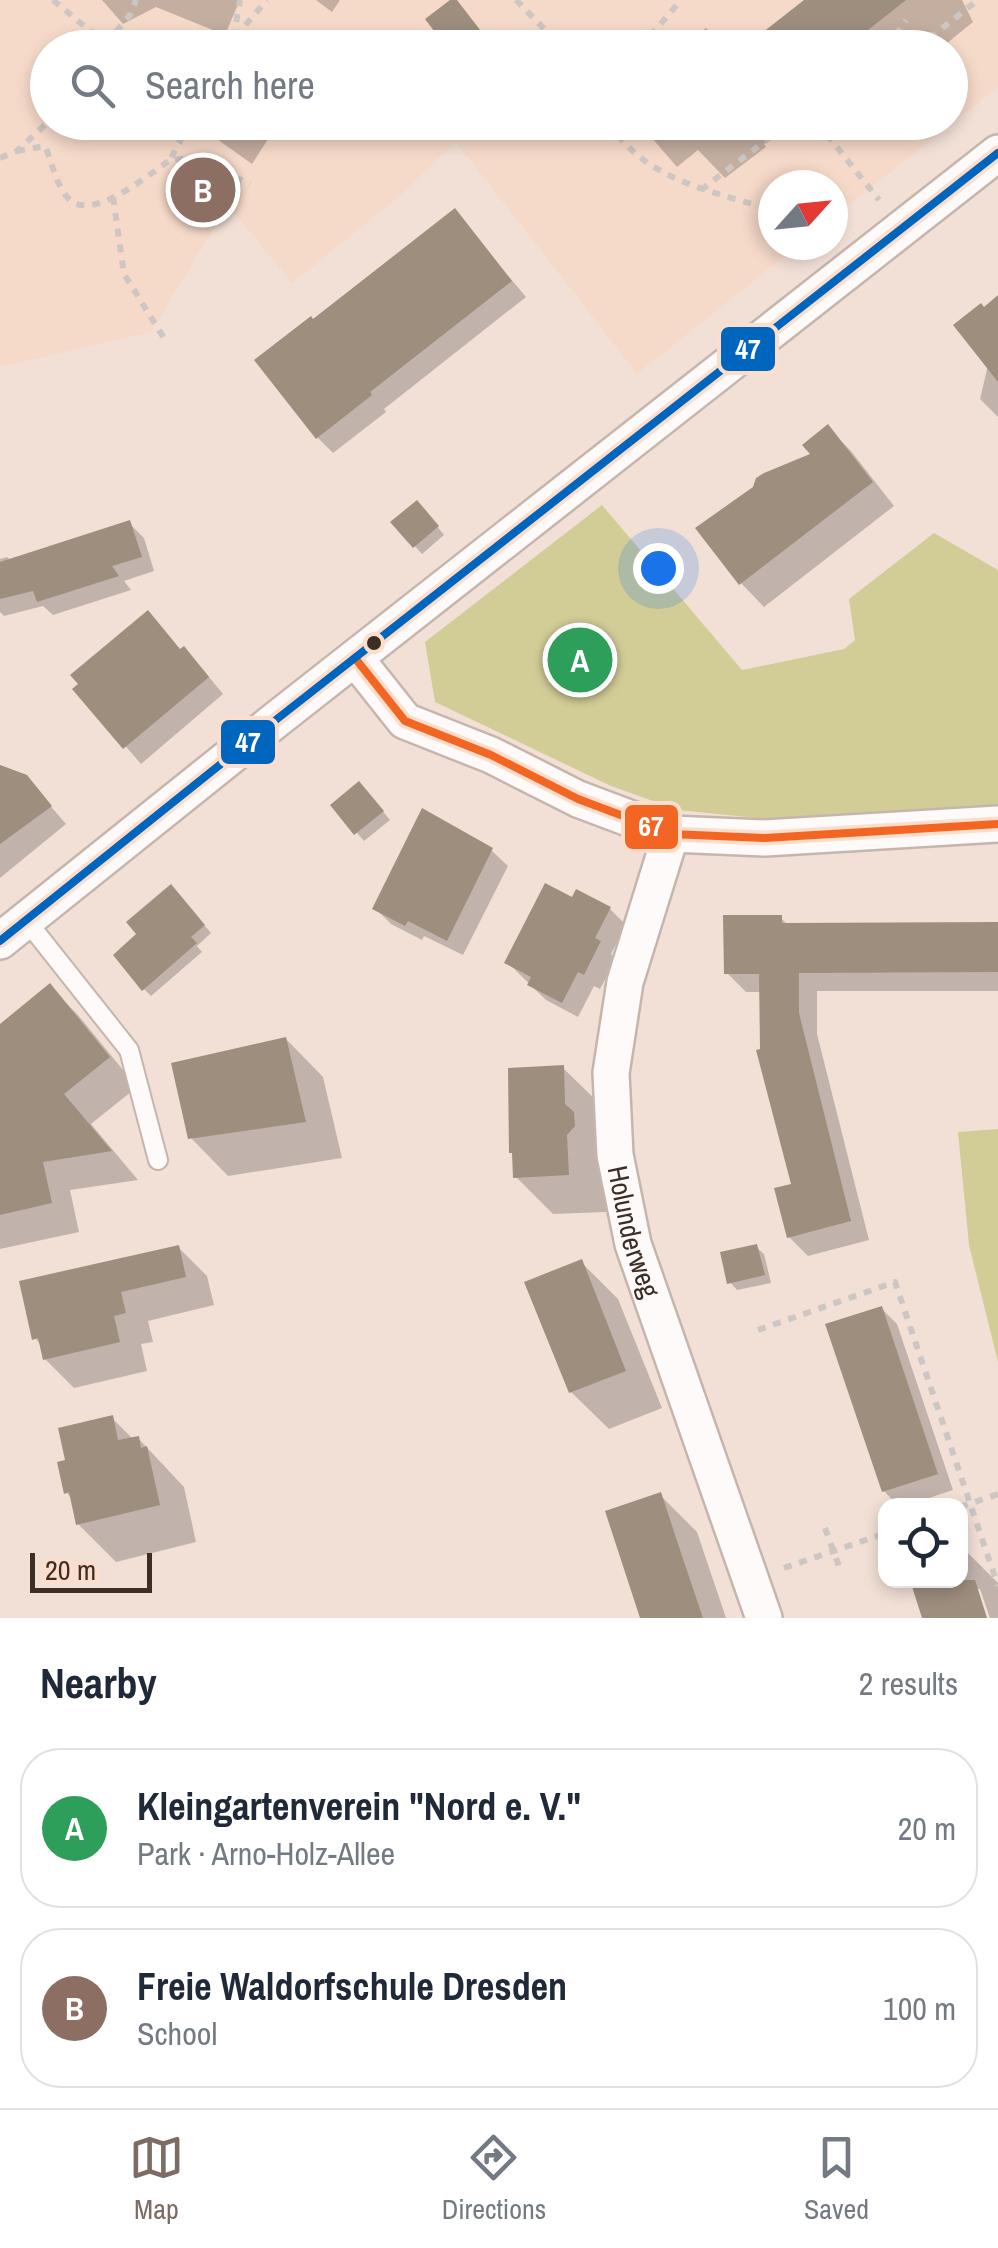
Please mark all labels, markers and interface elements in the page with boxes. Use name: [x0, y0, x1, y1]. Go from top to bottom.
search box: [30, 30, 968, 140]
icon: search: [65, 58, 120, 113]
text: Search here: [145, 60, 315, 111]
pin: B: [170, 152, 236, 228]
north arrow: [758, 170, 848, 260]
line badge: 47: [719, 325, 777, 373]
text: 47: [735, 330, 761, 368]
your location: [633, 543, 684, 594]
pin: A: [548, 622, 612, 698]
unlabelled marker: [364, 633, 384, 653]
line badge: 47: [219, 718, 277, 766]
text: 47: [235, 723, 261, 761]
line badge: 67: [623, 803, 680, 851]
text: 67: [638, 807, 664, 845]
street label: Holunderweg: [599, 1162, 669, 1303]
map controls: [878, 1498, 968, 1588]
button: locate: [878, 1498, 968, 1588]
scale bar: [30, 1548, 152, 1592]
text: 20 m: [45, 1551, 96, 1589]
text: Nearby: [40, 1655, 157, 1711]
text: 2 results: [859, 1662, 958, 1705]
text: Kleingartenverein "Nord e. V.": [137, 1781, 581, 1832]
text: A: [65, 1807, 84, 1850]
text: 20 m: [898, 1807, 956, 1850]
text: Park · Arno-Holz-Allee: [137, 1832, 395, 1875]
text: Freie Waldorfschule Dresden: [137, 1961, 567, 2012]
text: B: [65, 1987, 84, 2030]
text: 100 m: [883, 1987, 956, 2030]
text: School: [137, 2012, 217, 2055]
tab: Map: [129, 2130, 184, 2228]
tab: Directions: [442, 2130, 546, 2228]
tab: Saved: [804, 2130, 869, 2228]

